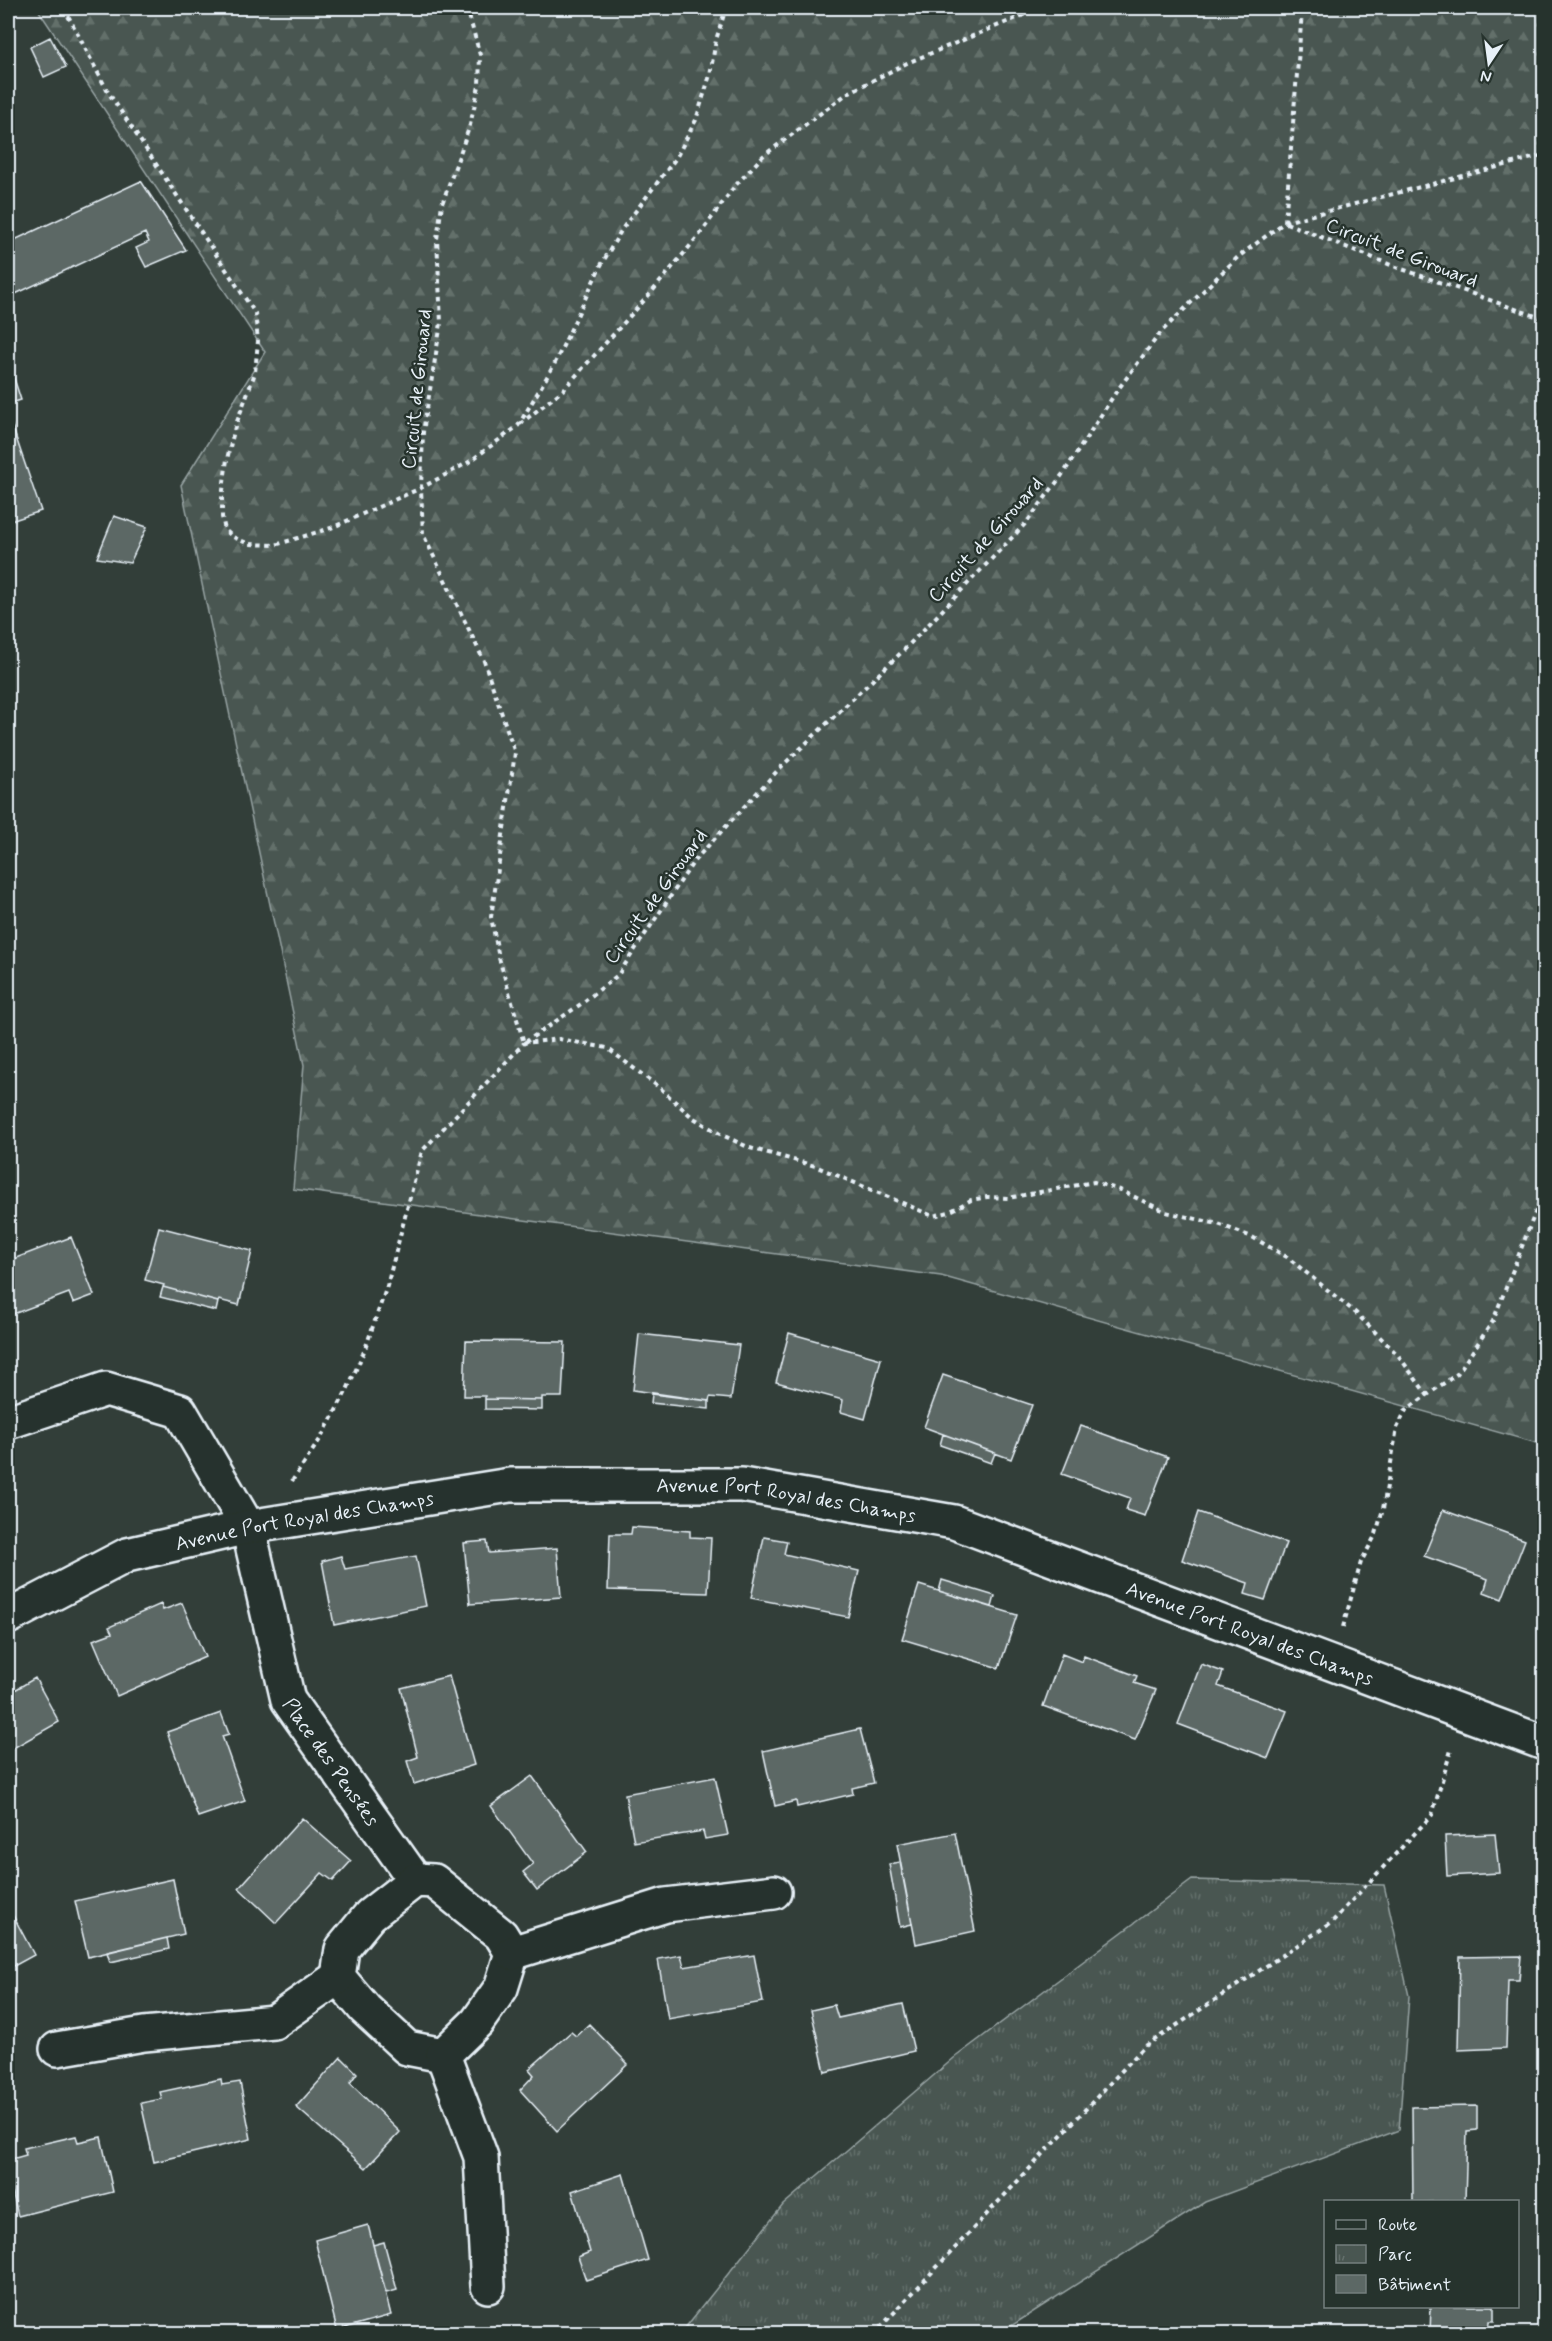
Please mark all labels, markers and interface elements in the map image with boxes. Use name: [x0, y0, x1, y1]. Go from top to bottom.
north arrow: [1459, 33, 1519, 93]
text: N: [1478, 65, 1494, 88]
street label: Circuit de Girouard: [1322, 212, 1481, 295]
street label: Circuit de Girouard: [396, 308, 439, 471]
street label: Circuit de Girouard: [922, 471, 1050, 609]
street label: Circuit de Girouard: [598, 824, 714, 970]
street label: Avenue Port Royal des Champs: [656, 1473, 918, 1530]
street label: Avenue Port Royal des Champs: [173, 1485, 436, 1558]
street label: Avenue Port Royal des Champs: [1122, 1576, 1377, 1693]
street label: Place des Pensées: [276, 1693, 385, 1832]
legend: [1324, 2200, 1519, 2308]
text: Route: [1378, 2213, 1417, 2237]
text: Parc: [1378, 2243, 1412, 2267]
text: Bâtiment: [1378, 2273, 1451, 2297]

